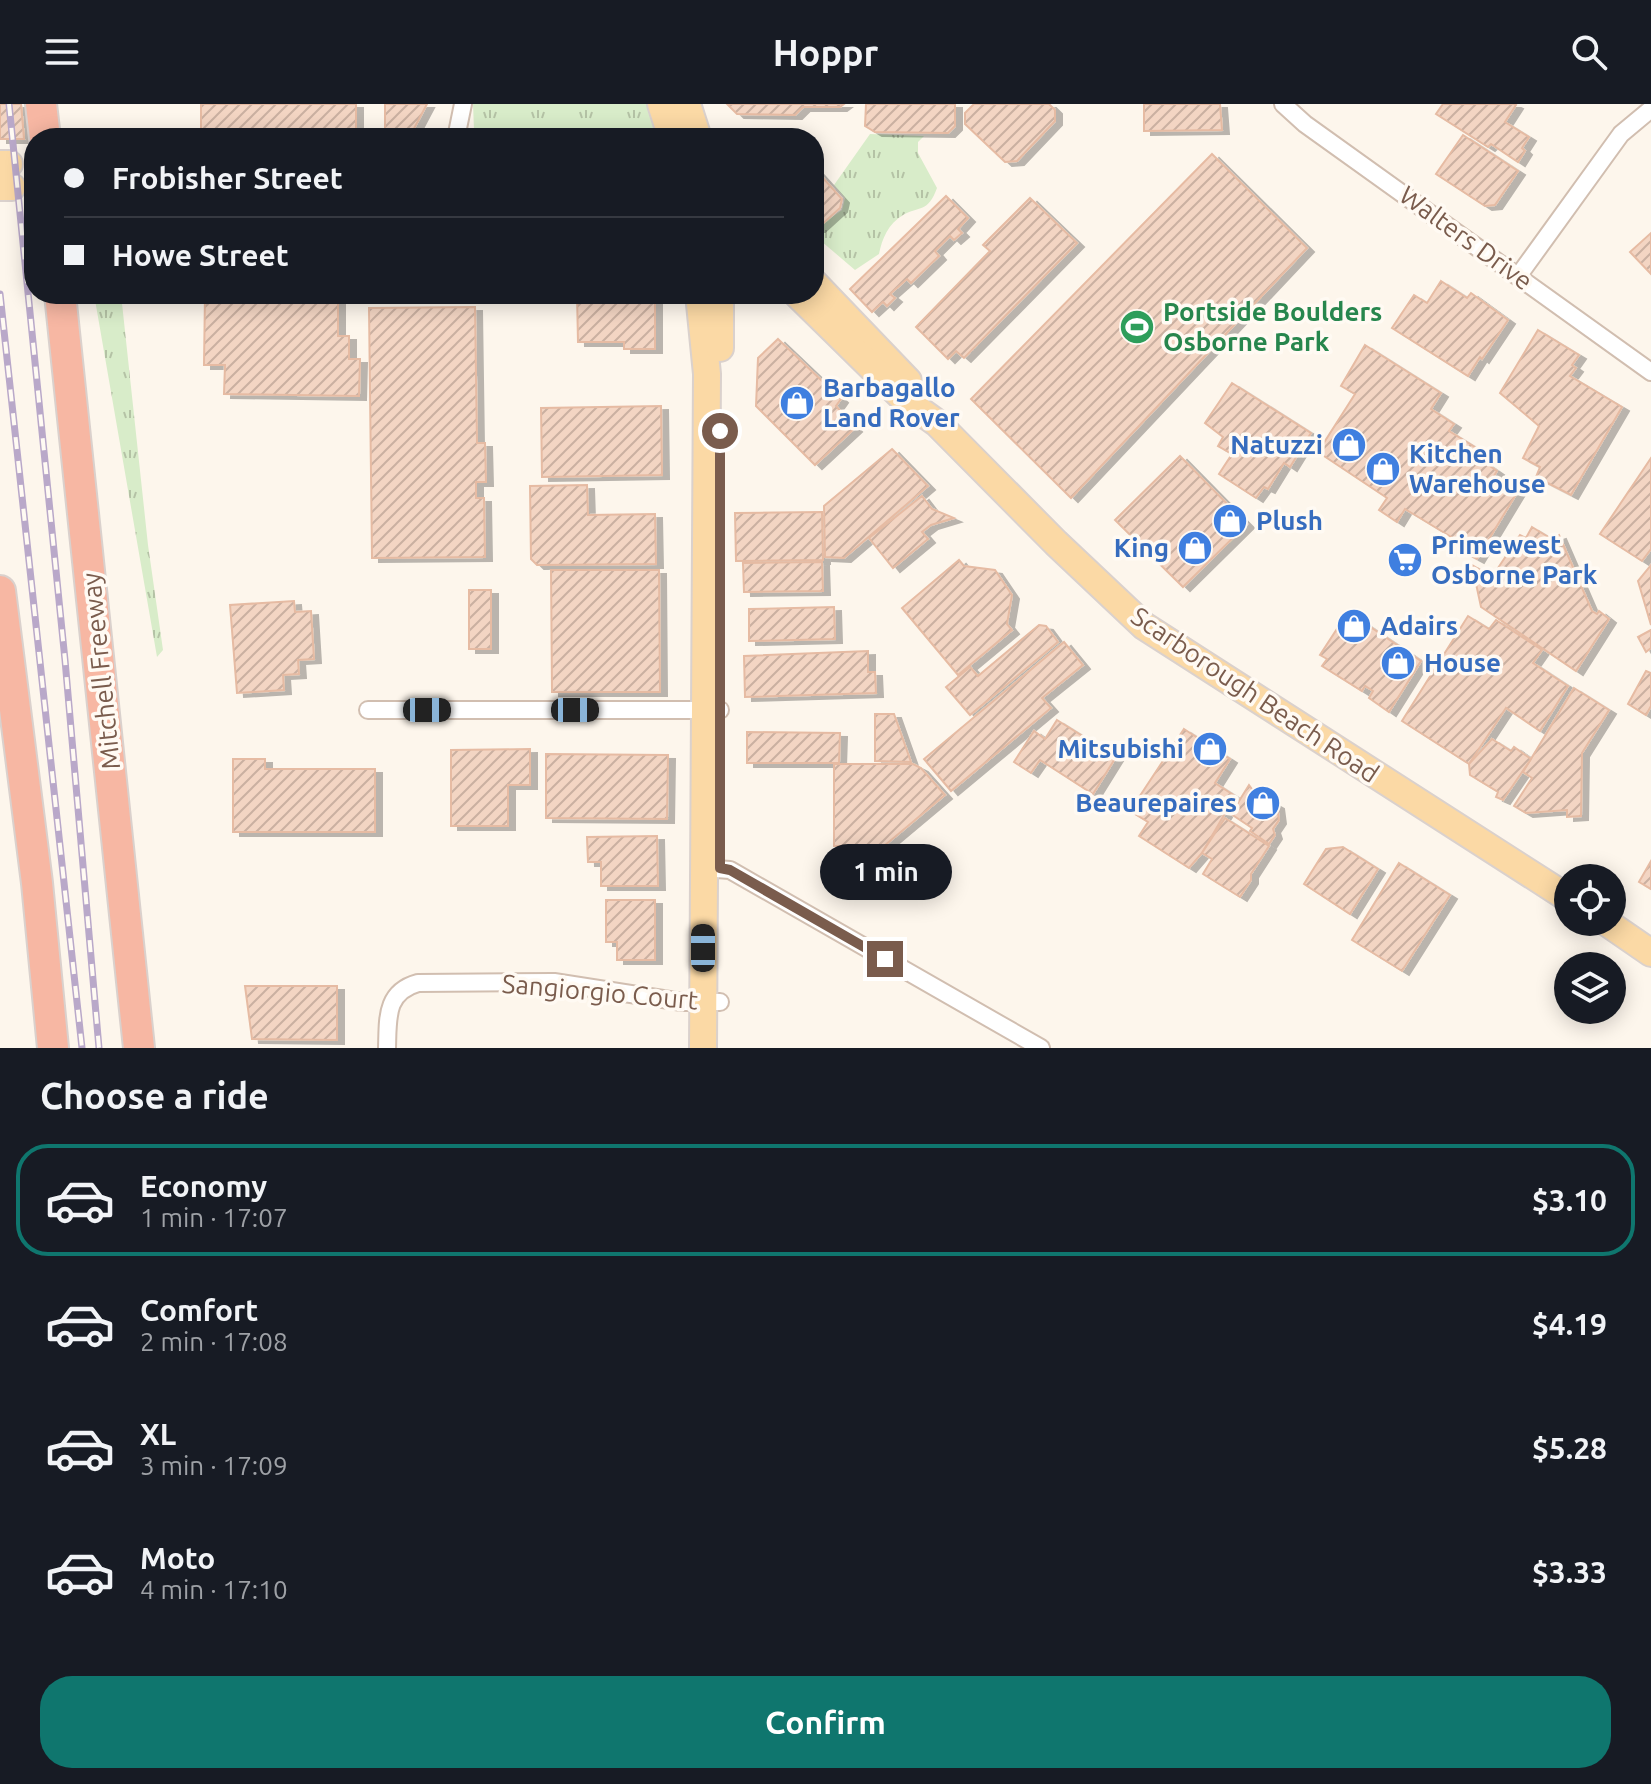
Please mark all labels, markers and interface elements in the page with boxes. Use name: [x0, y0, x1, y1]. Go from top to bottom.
icon: menu: [40, 30, 84, 74]
icon: search: [1567, 30, 1611, 74]
text: Hoppr: [773, 32, 878, 73]
text: Frobisher Street: [112, 161, 343, 195]
street label: Walters Drive: [1394, 180, 1538, 295]
text: Howe Street: [112, 238, 289, 272]
place label: Portside Boulders Osborne Park: [1163, 297, 1382, 356]
sports icon: Portside Boulders Osborne Park: [1118, 308, 1156, 346]
place label: Barbagallo Land Rover: [823, 373, 960, 432]
shop icon: Barbagallo Land Rover: [778, 384, 816, 422]
route start: [702, 413, 738, 449]
shop icon: Natuzzi: [1330, 426, 1368, 464]
place label: Natuzzi: [1230, 430, 1323, 459]
place label: Kitchen Warehouse: [1409, 439, 1546, 498]
shop icon: Kitchen Warehouse: [1364, 450, 1402, 488]
shop icon: Plush: [1211, 502, 1249, 540]
place label: Plush: [1256, 506, 1323, 535]
shop icon: King: [1176, 529, 1214, 567]
place label: Primewest Osborne Park: [1431, 530, 1598, 589]
place label: King: [1114, 533, 1169, 562]
supermarket icon: Primewest Osborne Park: [1386, 541, 1424, 579]
street label: Mitchell Freeway: [76, 571, 125, 771]
street label: Scarborough Beach Road: [1126, 601, 1384, 788]
shop icon: Adairs: [1335, 607, 1373, 645]
place label: Adairs: [1380, 611, 1458, 640]
shop icon: House: [1379, 644, 1417, 682]
place label: House: [1424, 648, 1501, 677]
car: [403, 698, 451, 722]
car: [551, 698, 599, 722]
shop icon: Mitsubishi: [1191, 730, 1229, 768]
place label: Mitsubishi: [1057, 734, 1184, 763]
shop icon: Beaurepaires: [1244, 784, 1282, 822]
place label: Beaurepaires: [1075, 788, 1237, 817]
callout: 1 min: [819, 843, 951, 899]
text: 1 min: [853, 857, 919, 886]
map controls: [1554, 864, 1626, 1024]
button: locate: [1554, 864, 1626, 936]
car: [691, 924, 715, 972]
route end: [867, 941, 903, 977]
button: layers: [1554, 952, 1626, 1024]
street label: Sangiorgio Court: [501, 968, 699, 1015]
text: Choose a ride: [40, 1075, 269, 1116]
icon: car: [44, 1164, 116, 1236]
text: Economy: [140, 1169, 267, 1203]
text: $3.10: [1532, 1183, 1607, 1217]
text: 1 min · 17:07: [140, 1203, 288, 1232]
icon: car: [44, 1288, 116, 1360]
text: Comfort: [140, 1293, 258, 1327]
text: $4.19: [1532, 1307, 1607, 1341]
text: 2 min · 17:08: [140, 1327, 288, 1356]
icon: car: [44, 1412, 116, 1484]
text: XL: [140, 1417, 176, 1451]
text: $5.28: [1532, 1431, 1607, 1465]
text: 3 min · 17:09: [140, 1451, 288, 1480]
icon: car: [44, 1536, 116, 1608]
text: Moto: [140, 1541, 215, 1575]
text: $3.33: [1532, 1555, 1607, 1589]
text: 4 min · 17:10: [140, 1575, 288, 1604]
button: Confirm: [40, 1676, 1611, 1768]

